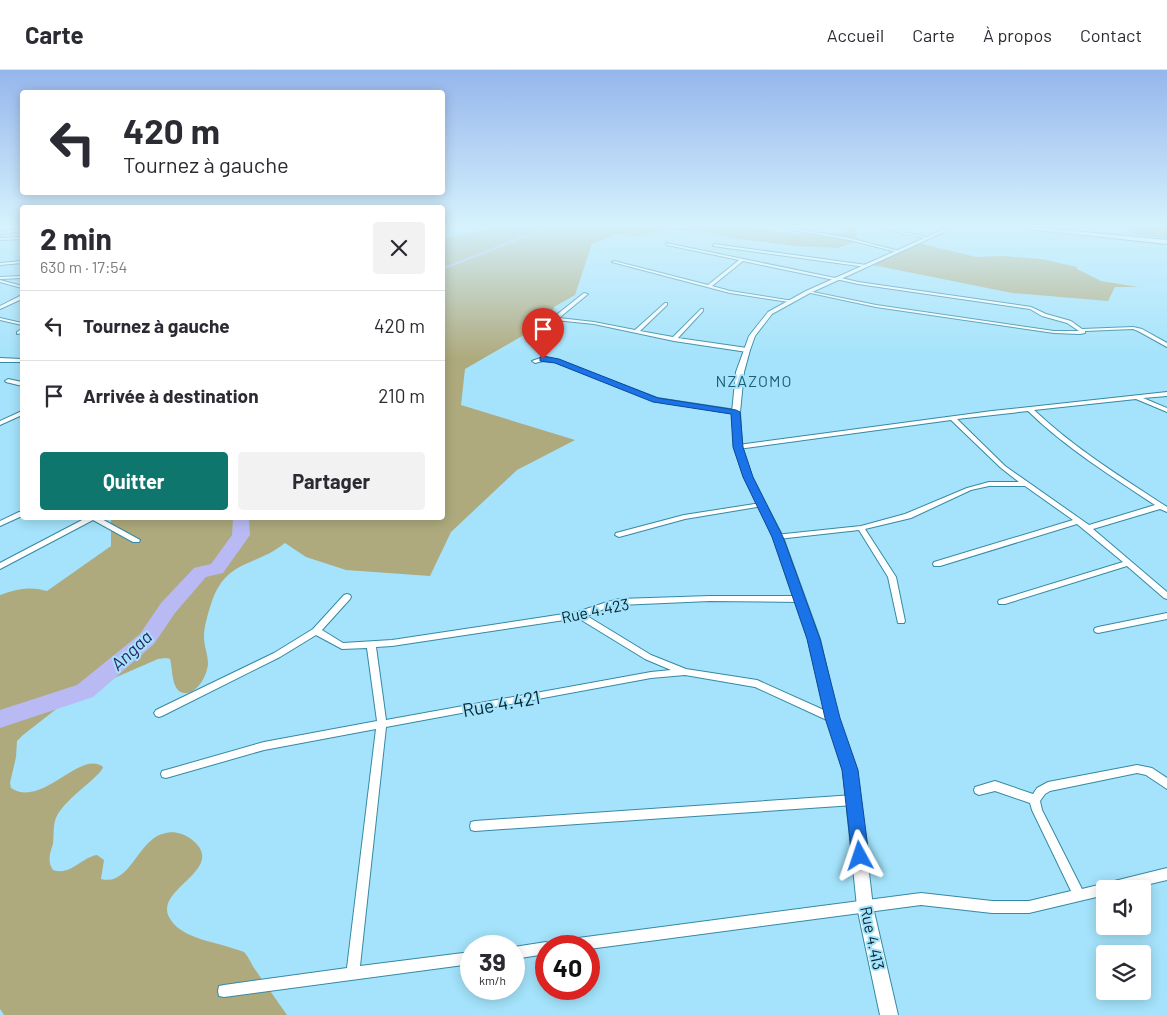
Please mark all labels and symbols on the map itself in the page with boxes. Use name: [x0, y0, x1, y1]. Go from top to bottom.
pin: [522, 308, 564, 359]
district label: NZAZOMO: [716, 371, 792, 390]
street label: Rue 4.423: [559, 594, 631, 626]
water label: Angaa: [106, 625, 156, 675]
street label: Rue 4.421: [460, 685, 542, 721]
position arrow: [833, 829, 885, 881]
street label: Rue 4.413: [857, 904, 889, 972]
speed limit sign: 40: [535, 935, 600, 1000]

